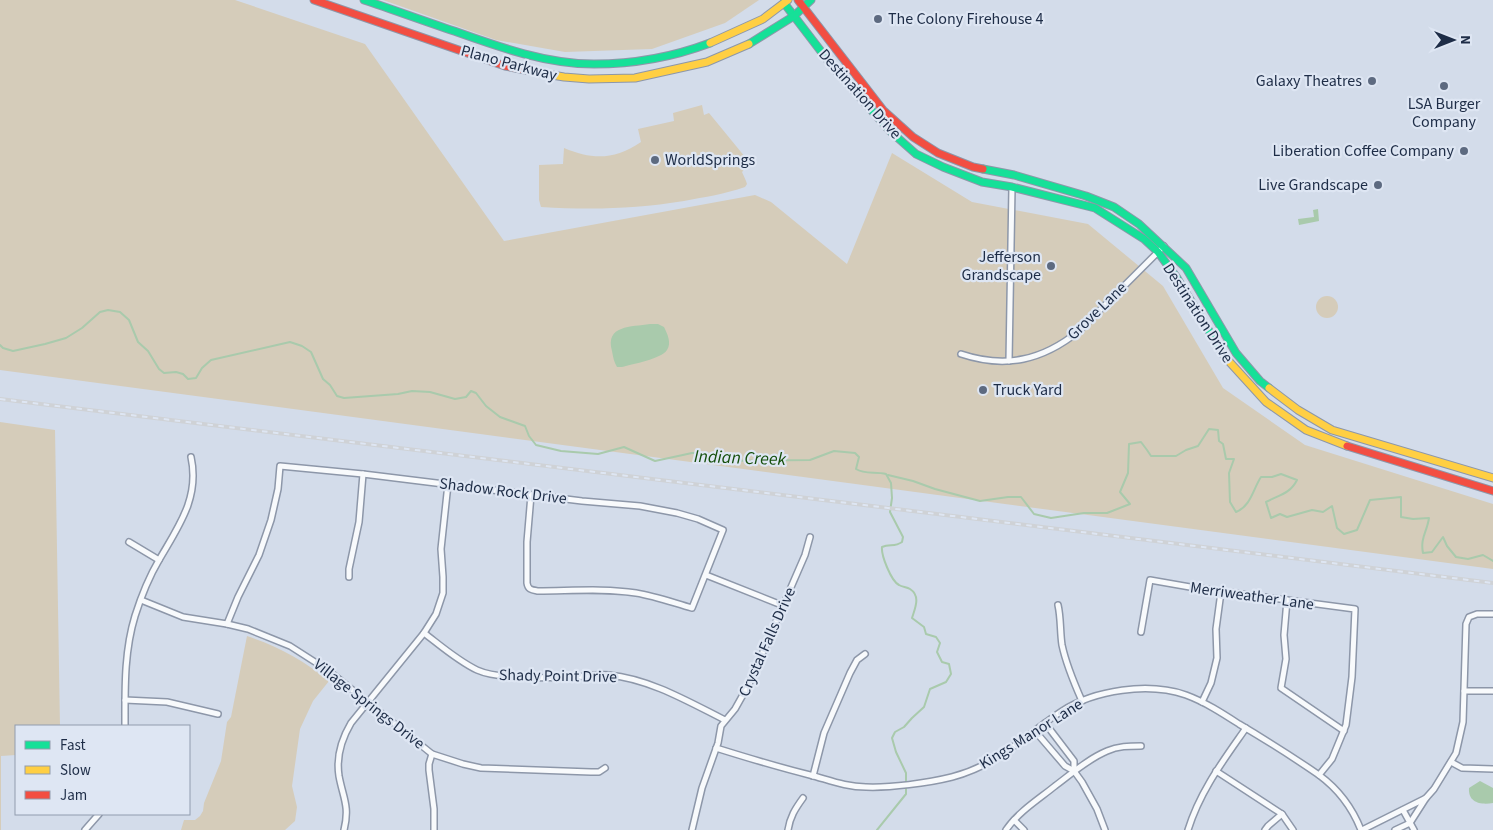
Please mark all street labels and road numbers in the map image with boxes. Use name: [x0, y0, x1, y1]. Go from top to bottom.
street label: Plano Parkway: [459, 40, 560, 87]
street label: Destination Drive: [813, 44, 907, 144]
street label: Destination Drive: [1158, 259, 1239, 367]
street label: Grove Lane: [1062, 277, 1132, 345]
street label: Shadow Rock Drive: [438, 472, 568, 510]
street label: Merriweather Lane: [1189, 576, 1315, 616]
street label: Crystal Falls Drive: [733, 584, 801, 700]
street label: Village Springs Drive: [309, 654, 429, 754]
street label: Shady Point Drive: [499, 664, 617, 688]
street label: Kings Manor Lane: [975, 693, 1087, 775]

